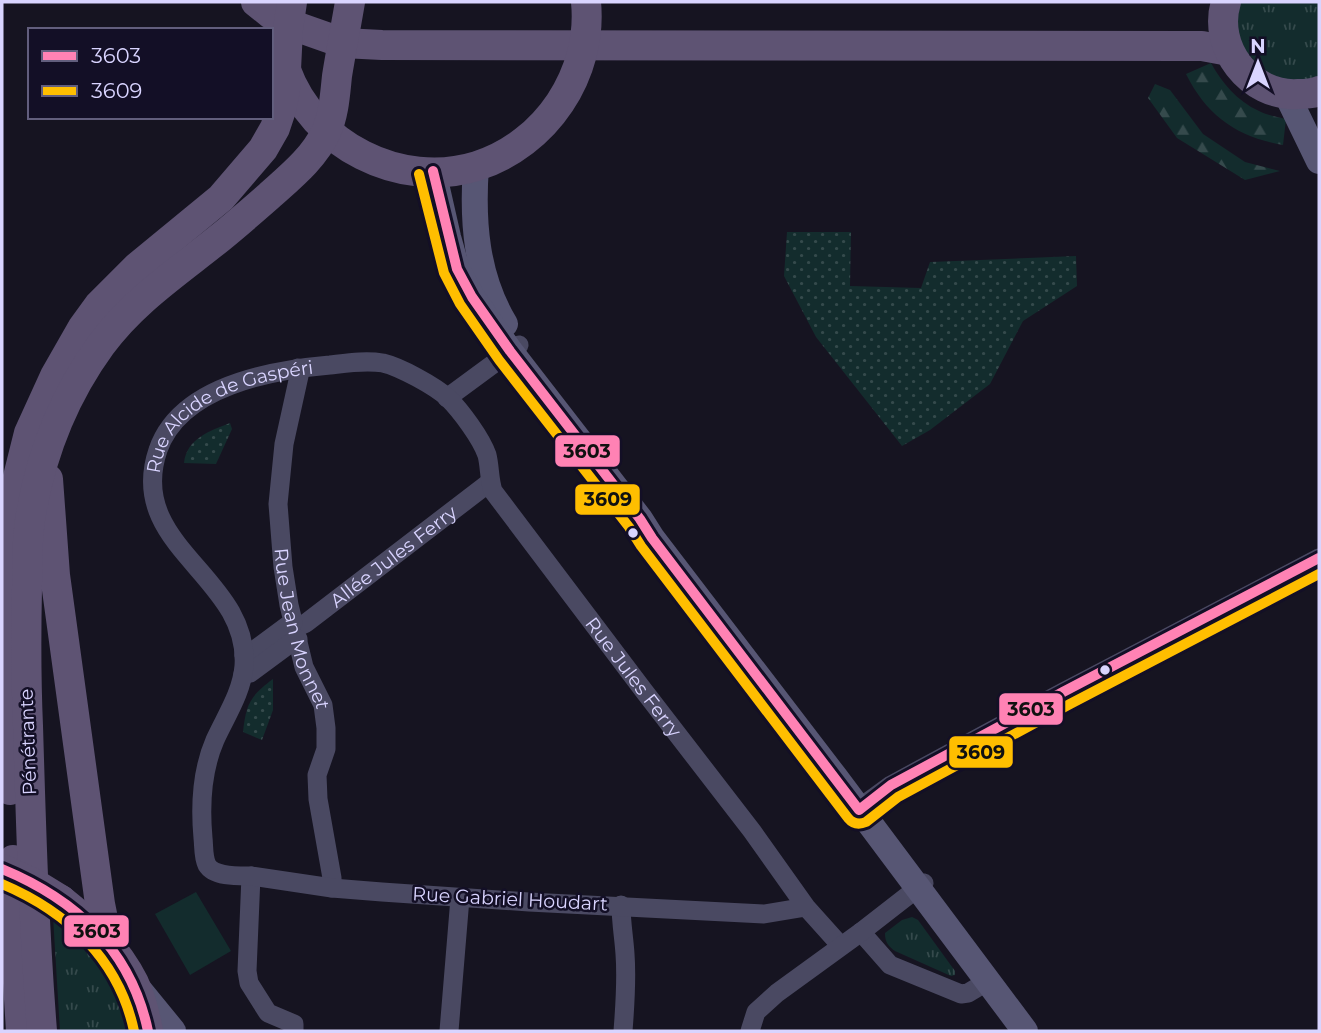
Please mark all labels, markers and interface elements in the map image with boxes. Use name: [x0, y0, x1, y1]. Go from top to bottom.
legend: [28, 28, 273, 119]
north arrow: [1223, 28, 1293, 98]
text: N: [1250, 35, 1266, 58]
text: 3603: [91, 43, 141, 68]
text: 3609: [91, 78, 142, 103]
street label: Rue Alcide de Gaspéri: [141, 355, 314, 475]
line badge: 3603: [554, 434, 621, 468]
text: 3603: [562, 440, 611, 463]
line badge: 3609: [574, 483, 641, 516]
text: 3609: [583, 488, 632, 511]
street label: Allée Jules Ferry: [325, 500, 462, 612]
unlabelled marker: [626, 526, 640, 540]
street label: Rue Jean Monnet: [270, 547, 335, 711]
street label: Rue Jules Ferry: [581, 612, 687, 742]
unlabelled marker: [1098, 663, 1112, 677]
street label: Pénétrante: [15, 688, 41, 796]
line badge: 3603: [998, 692, 1064, 726]
text: 3603: [1006, 698, 1055, 721]
line badge: 3609: [948, 735, 1014, 769]
text: 3609: [956, 741, 1005, 764]
street label: Rue Gabriel Houdart: [412, 882, 609, 916]
line badge: 3603: [63, 914, 130, 948]
text: 3603: [72, 920, 121, 943]

